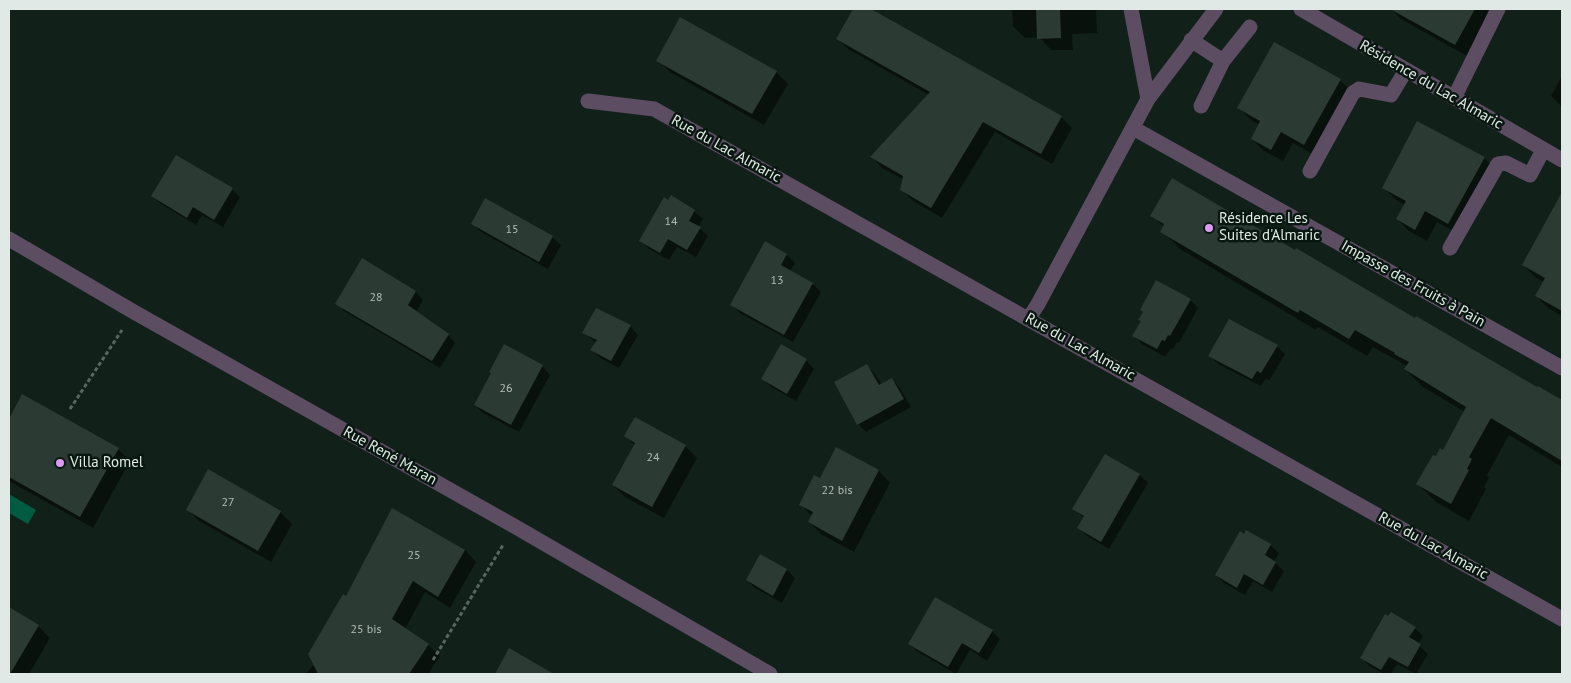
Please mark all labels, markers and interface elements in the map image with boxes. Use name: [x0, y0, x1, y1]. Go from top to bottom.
street label: Résidence du Lac Almaric: [1356, 37, 1506, 133]
street label: Rue du Lac Almaric: [668, 111, 784, 187]
place label: Résidence Les Suites d'Almaric: [1219, 210, 1320, 245]
house number: 14: [664, 215, 678, 229]
marker: Résidence Les Suites d'Almaric: [1203, 222, 1215, 234]
house number: 15: [505, 223, 519, 237]
street label: Impasse des Fruits à Pain: [1338, 237, 1488, 331]
house number: 13: [770, 274, 784, 288]
house number: 28: [369, 291, 383, 305]
street label: Rue du Lac Almaric: [1022, 309, 1138, 385]
house number: 26: [499, 382, 513, 396]
street label: Rue René Maran: [340, 423, 440, 489]
house number: 24: [646, 451, 660, 465]
place label: Villa Romel: [70, 454, 143, 472]
marker: Villa Romel: [54, 457, 66, 469]
house number: 22 bis: [821, 484, 853, 498]
house number: 27: [221, 496, 235, 510]
street label: Rue du Lac Almaric: [1375, 508, 1491, 584]
house number: 25: [407, 549, 421, 563]
house number: 25 bis: [350, 623, 382, 637]

